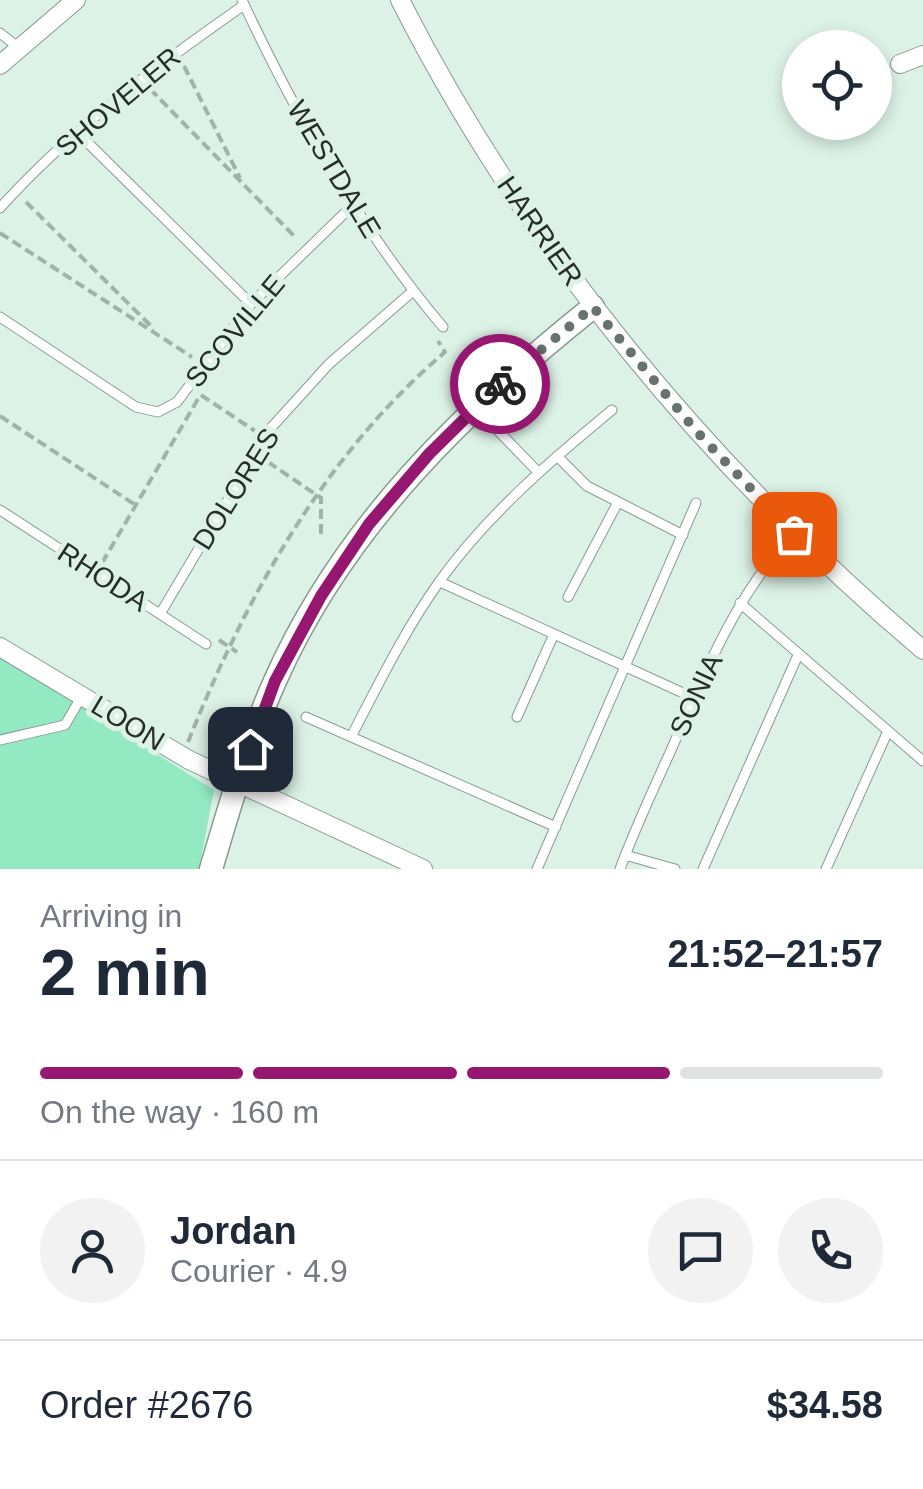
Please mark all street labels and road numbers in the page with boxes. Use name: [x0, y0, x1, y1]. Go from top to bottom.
street label: SHOVELER: [50, 41, 186, 163]
street label: WESTDALE: [281, 95, 387, 243]
street label: HARRIER: [491, 170, 589, 292]
street label: SCOVILLE: [179, 269, 291, 393]
street label: DOLORES: [187, 423, 285, 555]
street label: RHODA: [52, 536, 154, 618]
street label: SONIA: [664, 649, 729, 741]
street label: LOON: [86, 689, 170, 757]

